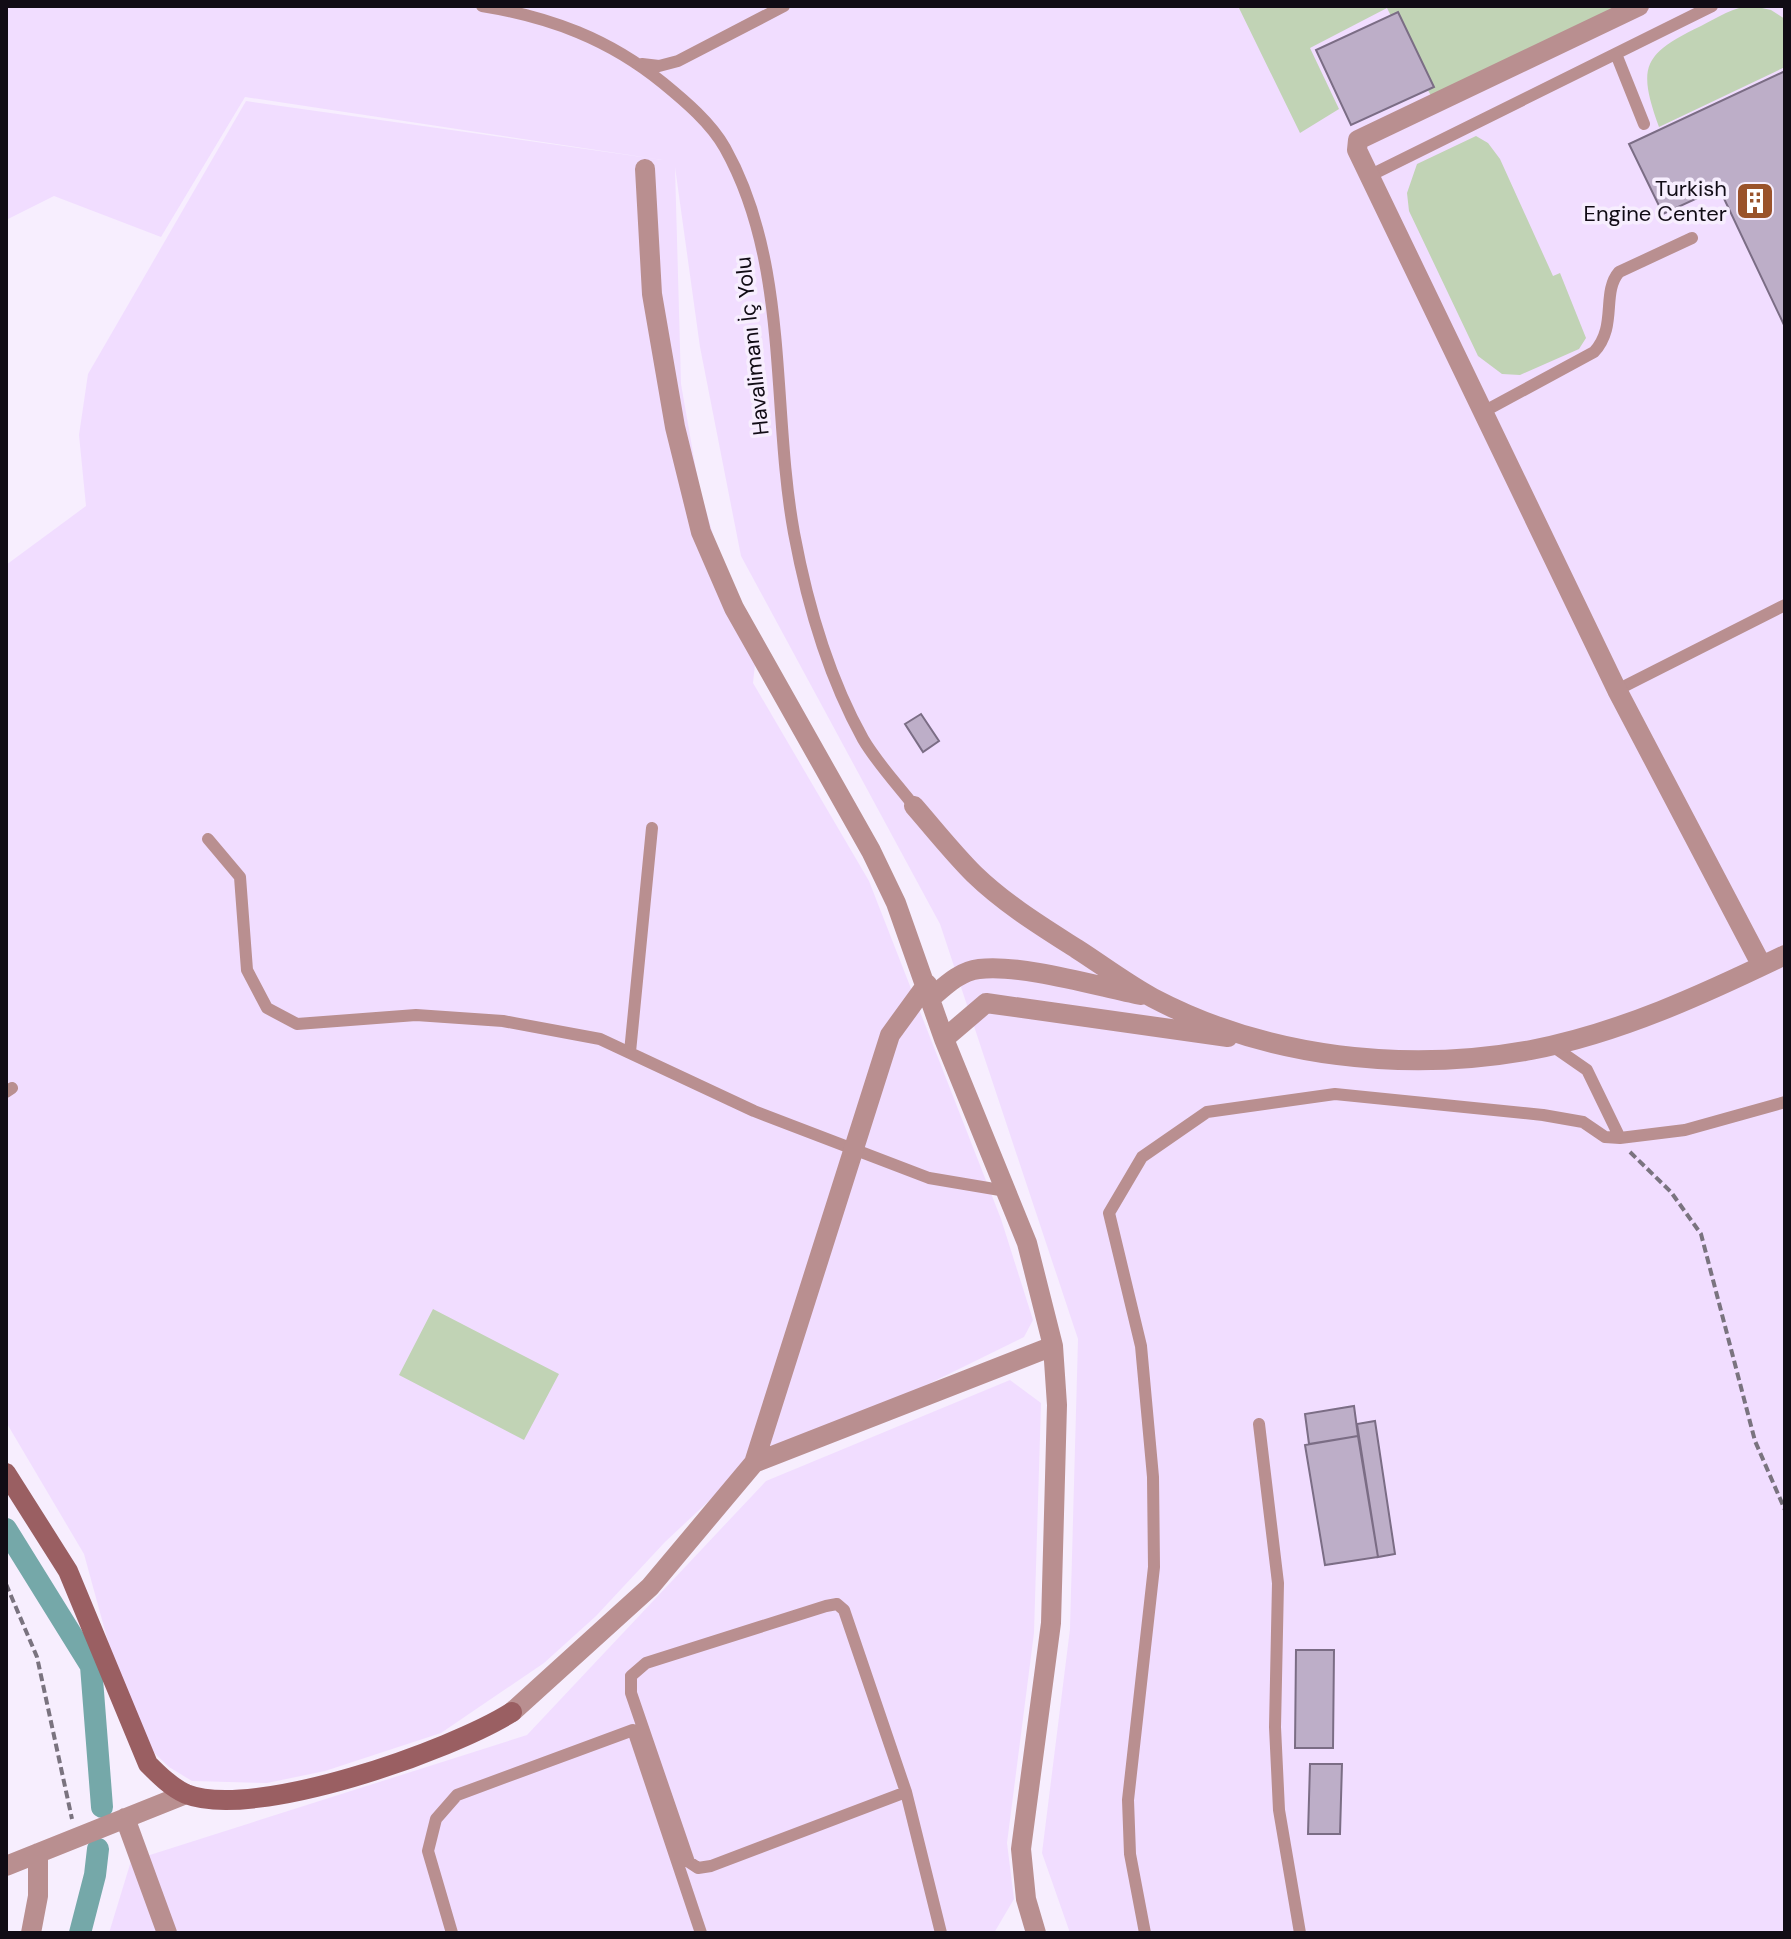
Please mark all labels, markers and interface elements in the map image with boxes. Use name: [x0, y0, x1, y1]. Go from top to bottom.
place label: Turkish Engine Center: [1584, 174, 1727, 228]
building icon: Turkish Engine Center: [1734, 180, 1776, 222]
street label: Havalimanı İç Yolu: [728, 255, 776, 437]

